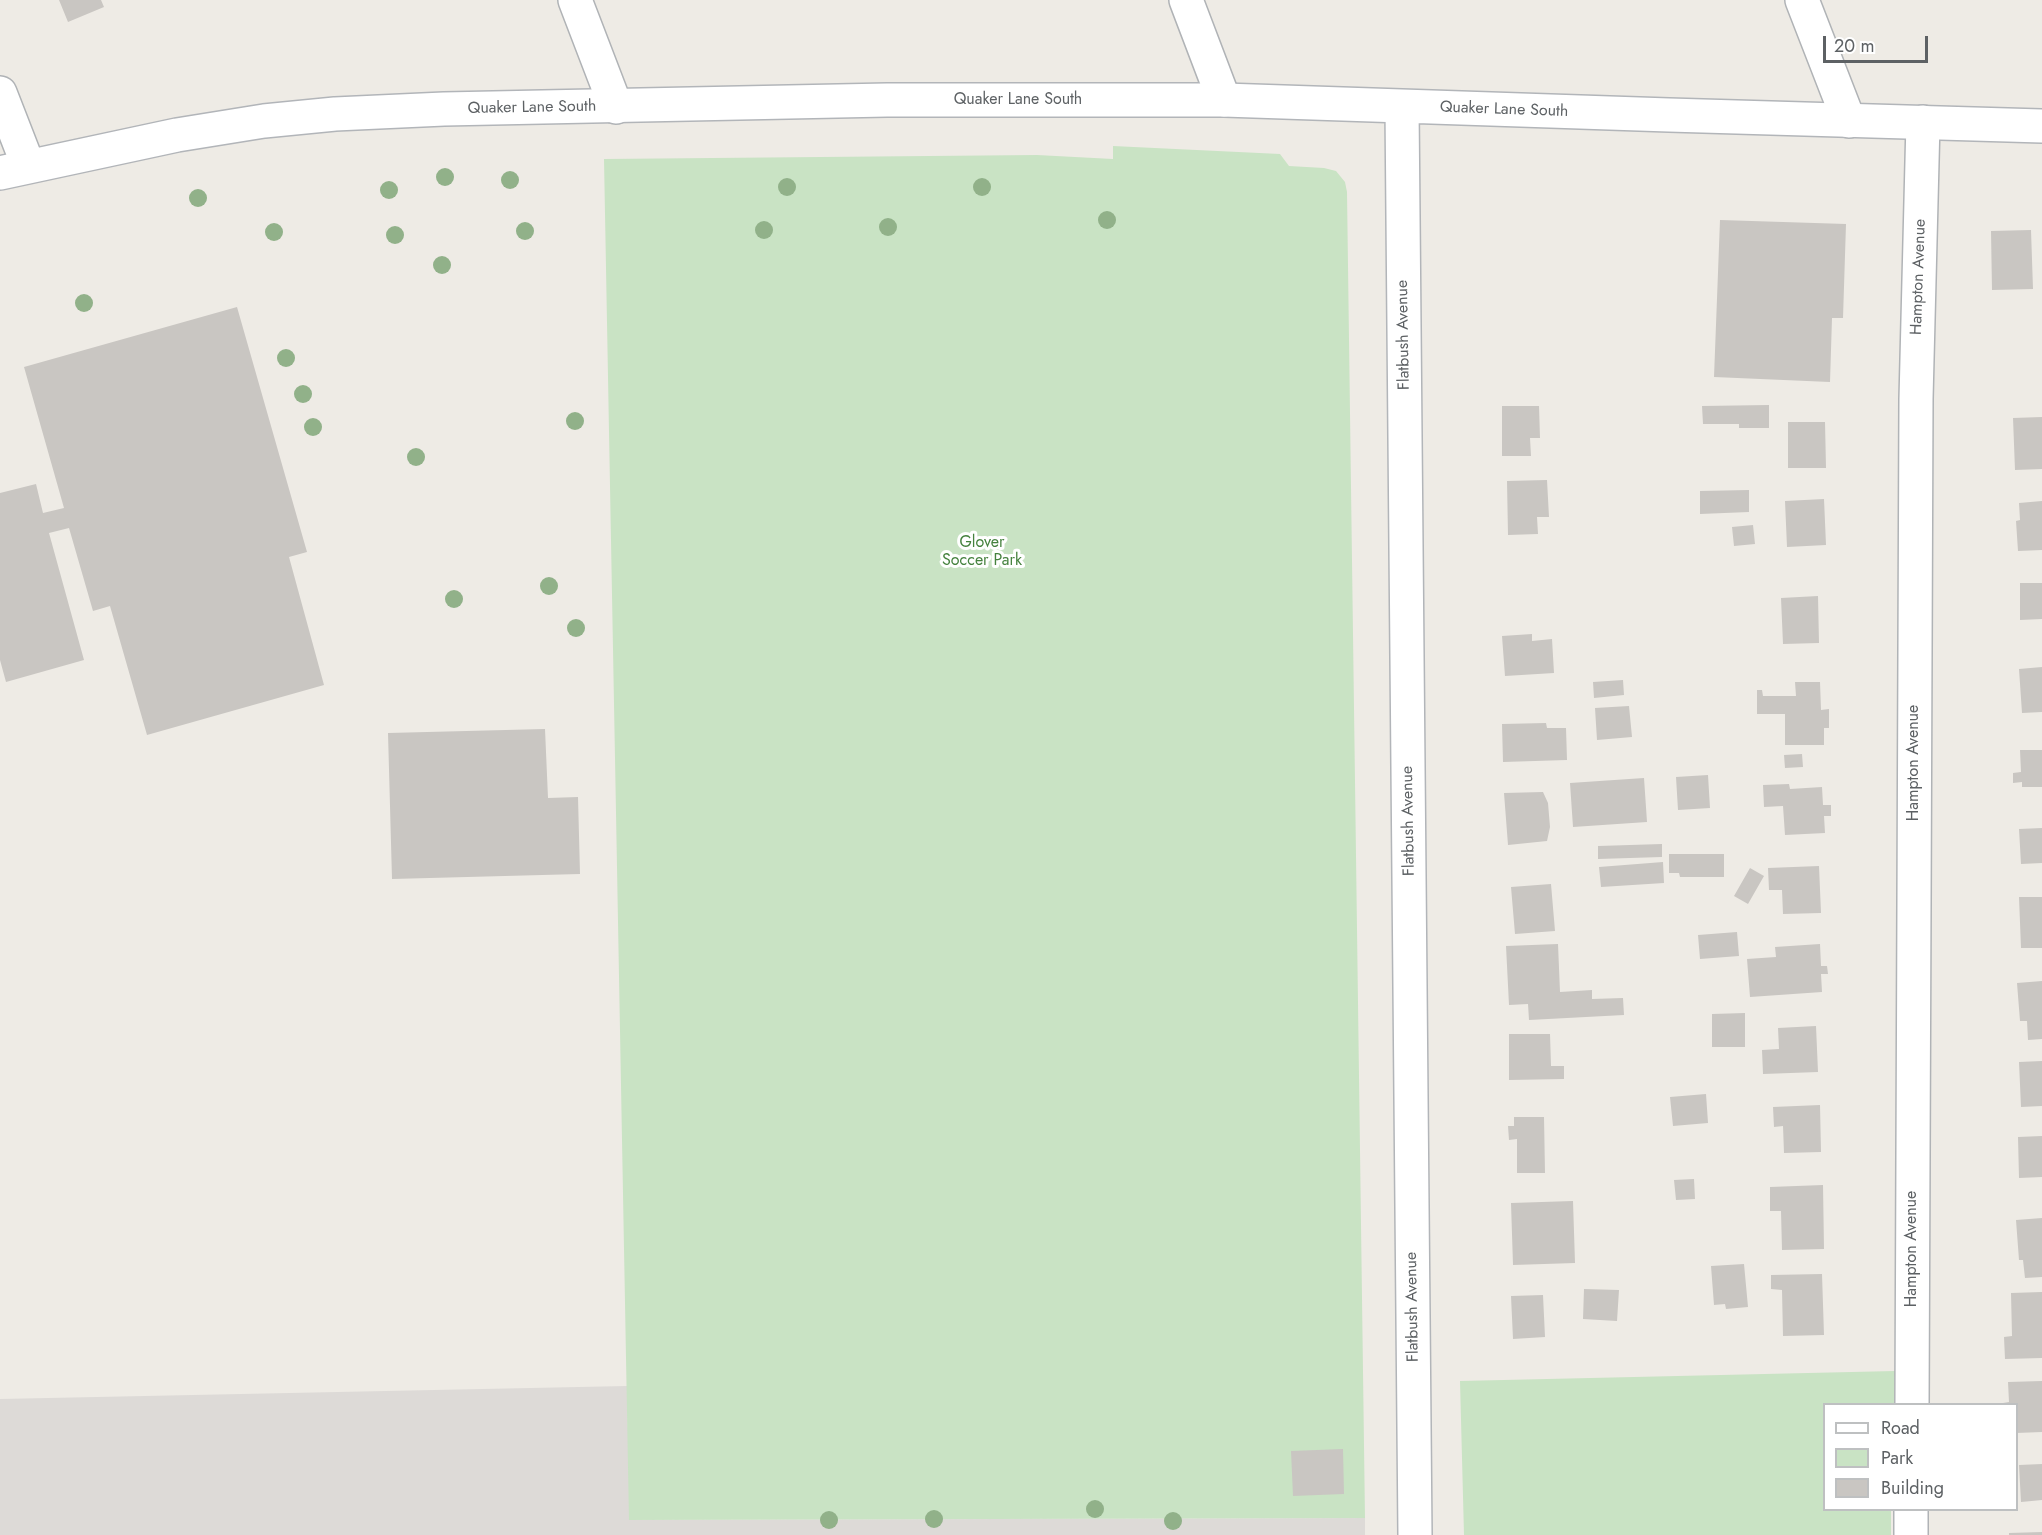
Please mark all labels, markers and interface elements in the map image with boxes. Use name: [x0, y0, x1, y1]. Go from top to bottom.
scale bar: [1826, 24, 1931, 62]
text: 20 m: [1834, 33, 1874, 59]
street label: Quaker Lane South: [954, 90, 1082, 110]
street label: Quaker Lane South: [468, 97, 596, 119]
street label: Quaker Lane South: [1439, 98, 1569, 122]
street label: Hampton Avenue: [1907, 219, 1931, 335]
street label: Flatbush Avenue: [1393, 280, 1415, 390]
park label: Glover Soccer Park: [942, 533, 1022, 571]
street label: Hampton Avenue: [1904, 705, 1924, 821]
street label: Flatbush Avenue: [1398, 766, 1420, 876]
street label: Hampton Avenue: [1902, 1191, 1922, 1307]
street label: Flatbush Avenue: [1402, 1252, 1424, 1362]
legend: [1823, 1403, 2018, 1511]
text: Road: [1881, 1415, 1920, 1441]
text: Park: [1881, 1445, 1913, 1471]
text: Building: [1881, 1475, 1944, 1501]

